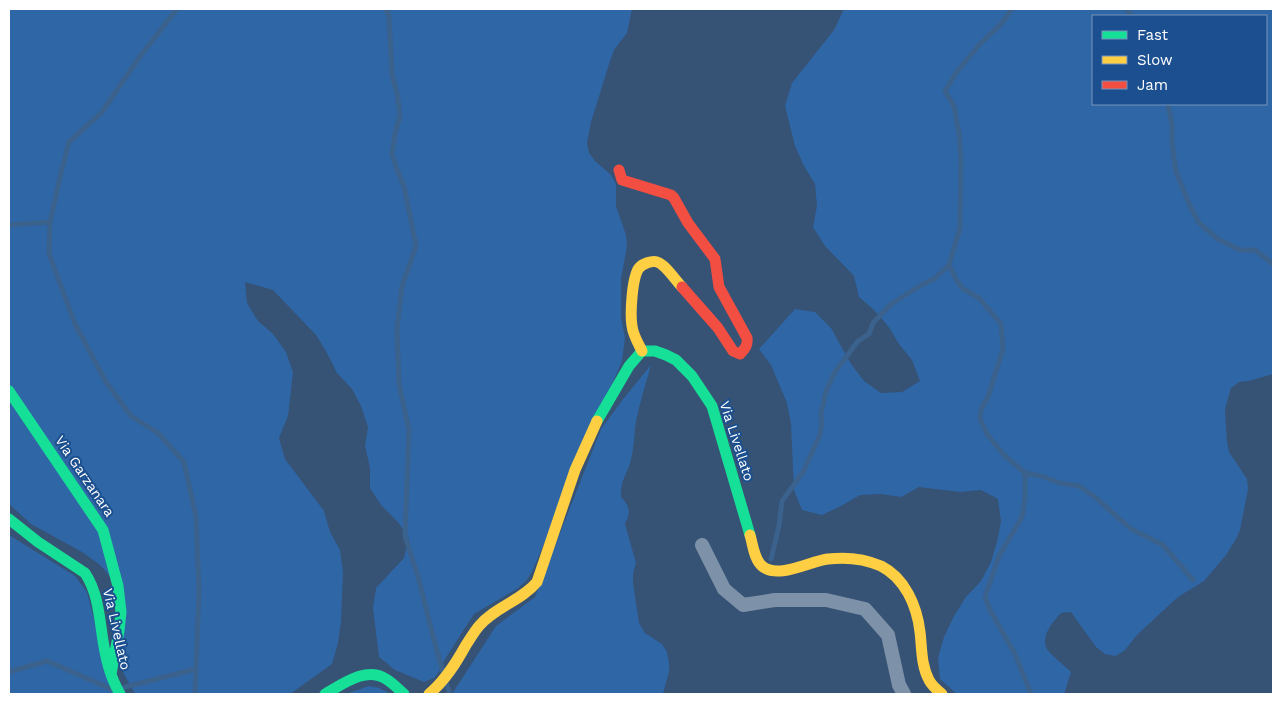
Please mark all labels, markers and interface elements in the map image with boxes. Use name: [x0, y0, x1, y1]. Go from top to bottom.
legend: [1092, 15, 1267, 105]
text: Fast: [1137, 26, 1169, 44]
text: Slow: [1137, 51, 1173, 69]
text: Jam: [1137, 76, 1168, 94]
street label: Via Livellato: [717, 399, 757, 483]
street label: Via Garzanara: [52, 432, 118, 520]
street label: Via Livellato: [100, 587, 134, 671]

